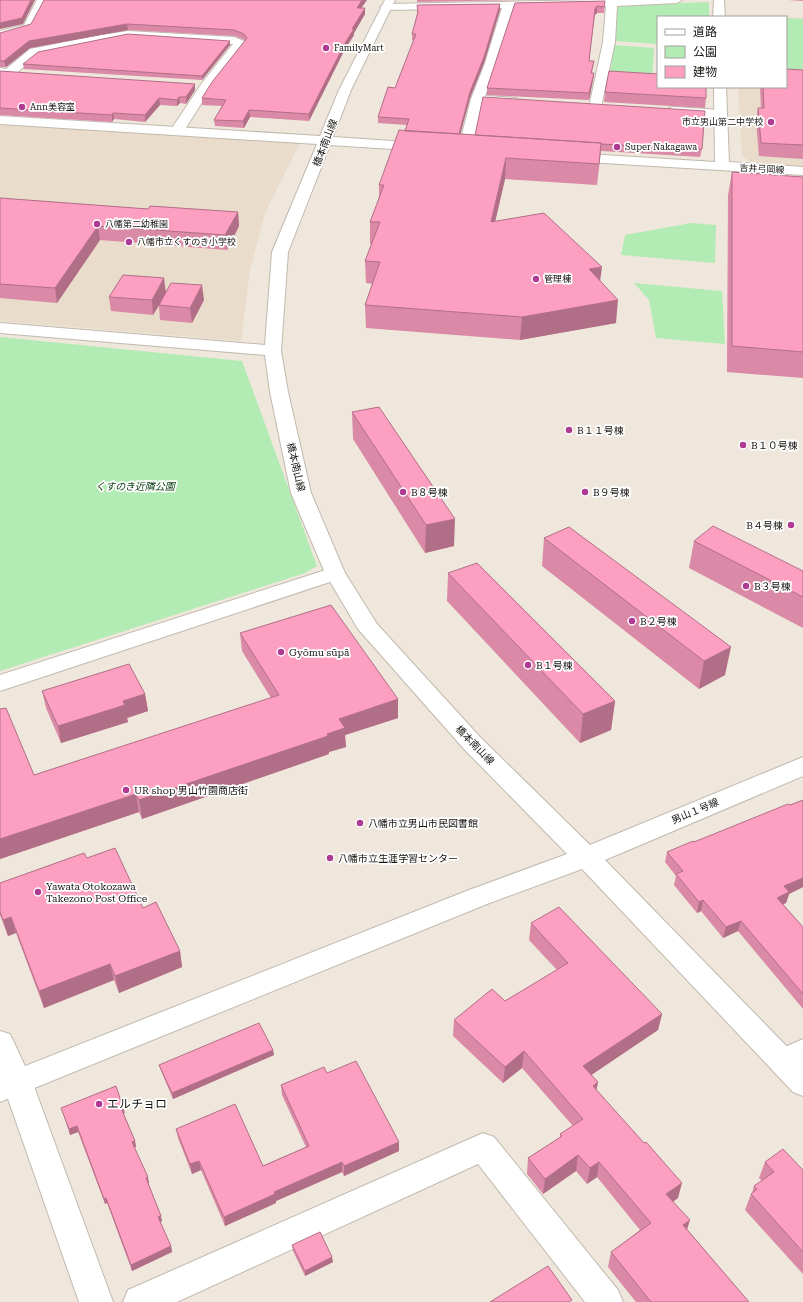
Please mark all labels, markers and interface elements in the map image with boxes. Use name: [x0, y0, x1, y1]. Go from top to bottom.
legend: [657, 16, 787, 88]
text: 道路: [693, 25, 717, 39]
marker: FamilyMart: [321, 43, 331, 53]
place label: FamilyMart: [334, 43, 384, 53]
text: 公園: [693, 45, 717, 59]
text: 建物: [693, 65, 717, 79]
marker: Ann美容室: [17, 102, 27, 112]
place label: Ann美容室: [30, 102, 75, 112]
place label: 市立男山第二中学校: [682, 117, 763, 127]
marker: 市立男山第二中学校: [766, 117, 776, 127]
street label: 橋本南山線: [311, 118, 339, 168]
marker: Super Nakagawa: [612, 142, 622, 152]
place label: Super Nakagawa: [625, 142, 697, 152]
street label: 吉井弓岡線: [739, 163, 786, 175]
marker: 八幡第二幼稚園: [92, 219, 102, 229]
place label: 八幡第二幼稚園: [105, 219, 168, 229]
marker: 八幡市立くすのき小学校: [124, 237, 134, 247]
place label: 八幡市立くすのき小学校: [137, 237, 236, 247]
place label: 管理棟: [544, 273, 572, 284]
marker: 管理棟: [531, 274, 541, 284]
marker: B１１号棟: [564, 425, 574, 435]
place label: B１１号棟: [577, 425, 624, 436]
marker: B１０号棟: [738, 440, 748, 450]
place label: B１０号棟: [751, 440, 798, 451]
street label: 橋本南山線: [285, 441, 307, 493]
park label: くすのき近隣公園: [95, 481, 177, 492]
marker: B８号棟: [398, 487, 408, 497]
place label: B８号棟: [411, 487, 448, 498]
marker: B９号棟: [580, 487, 590, 497]
place label: B９号棟: [593, 487, 630, 498]
place label: B４号棟: [746, 520, 783, 531]
marker: B４号棟: [786, 520, 796, 530]
marker: B３号棟: [741, 581, 751, 591]
place label: B３号棟: [754, 581, 791, 592]
marker: B２号棟: [627, 616, 637, 626]
place label: B２号棟: [640, 616, 677, 627]
marker: Gyōmu sūpā: [276, 647, 286, 657]
place label: Gyōmu sūpā: [289, 647, 350, 658]
marker: B１号棟: [523, 660, 533, 670]
place label: B１号棟: [536, 660, 573, 671]
street label: 橋本南山線: [454, 723, 496, 767]
marker: UR shop 男山竹園商店街: [121, 785, 131, 795]
place label: UR shop 男山竹園商店街: [134, 785, 248, 796]
street label: 男山１号線: [670, 796, 720, 826]
marker: 八幡市立男山市民図書館: [355, 818, 365, 828]
place label: 八幡市立男山市民図書館: [368, 818, 478, 829]
marker: 八幡市立生涯学習センター: [325, 853, 335, 863]
place label: 八幡市立生涯学習センター: [338, 853, 458, 864]
place label: Yawata Otokozawa Takezono Post Office: [46, 881, 148, 904]
marker: Yawata Otokozawa Takezono Post Office: [33, 887, 43, 897]
place label: エルチョロ: [107, 1097, 167, 1111]
marker: エルチョロ: [94, 1099, 104, 1109]

